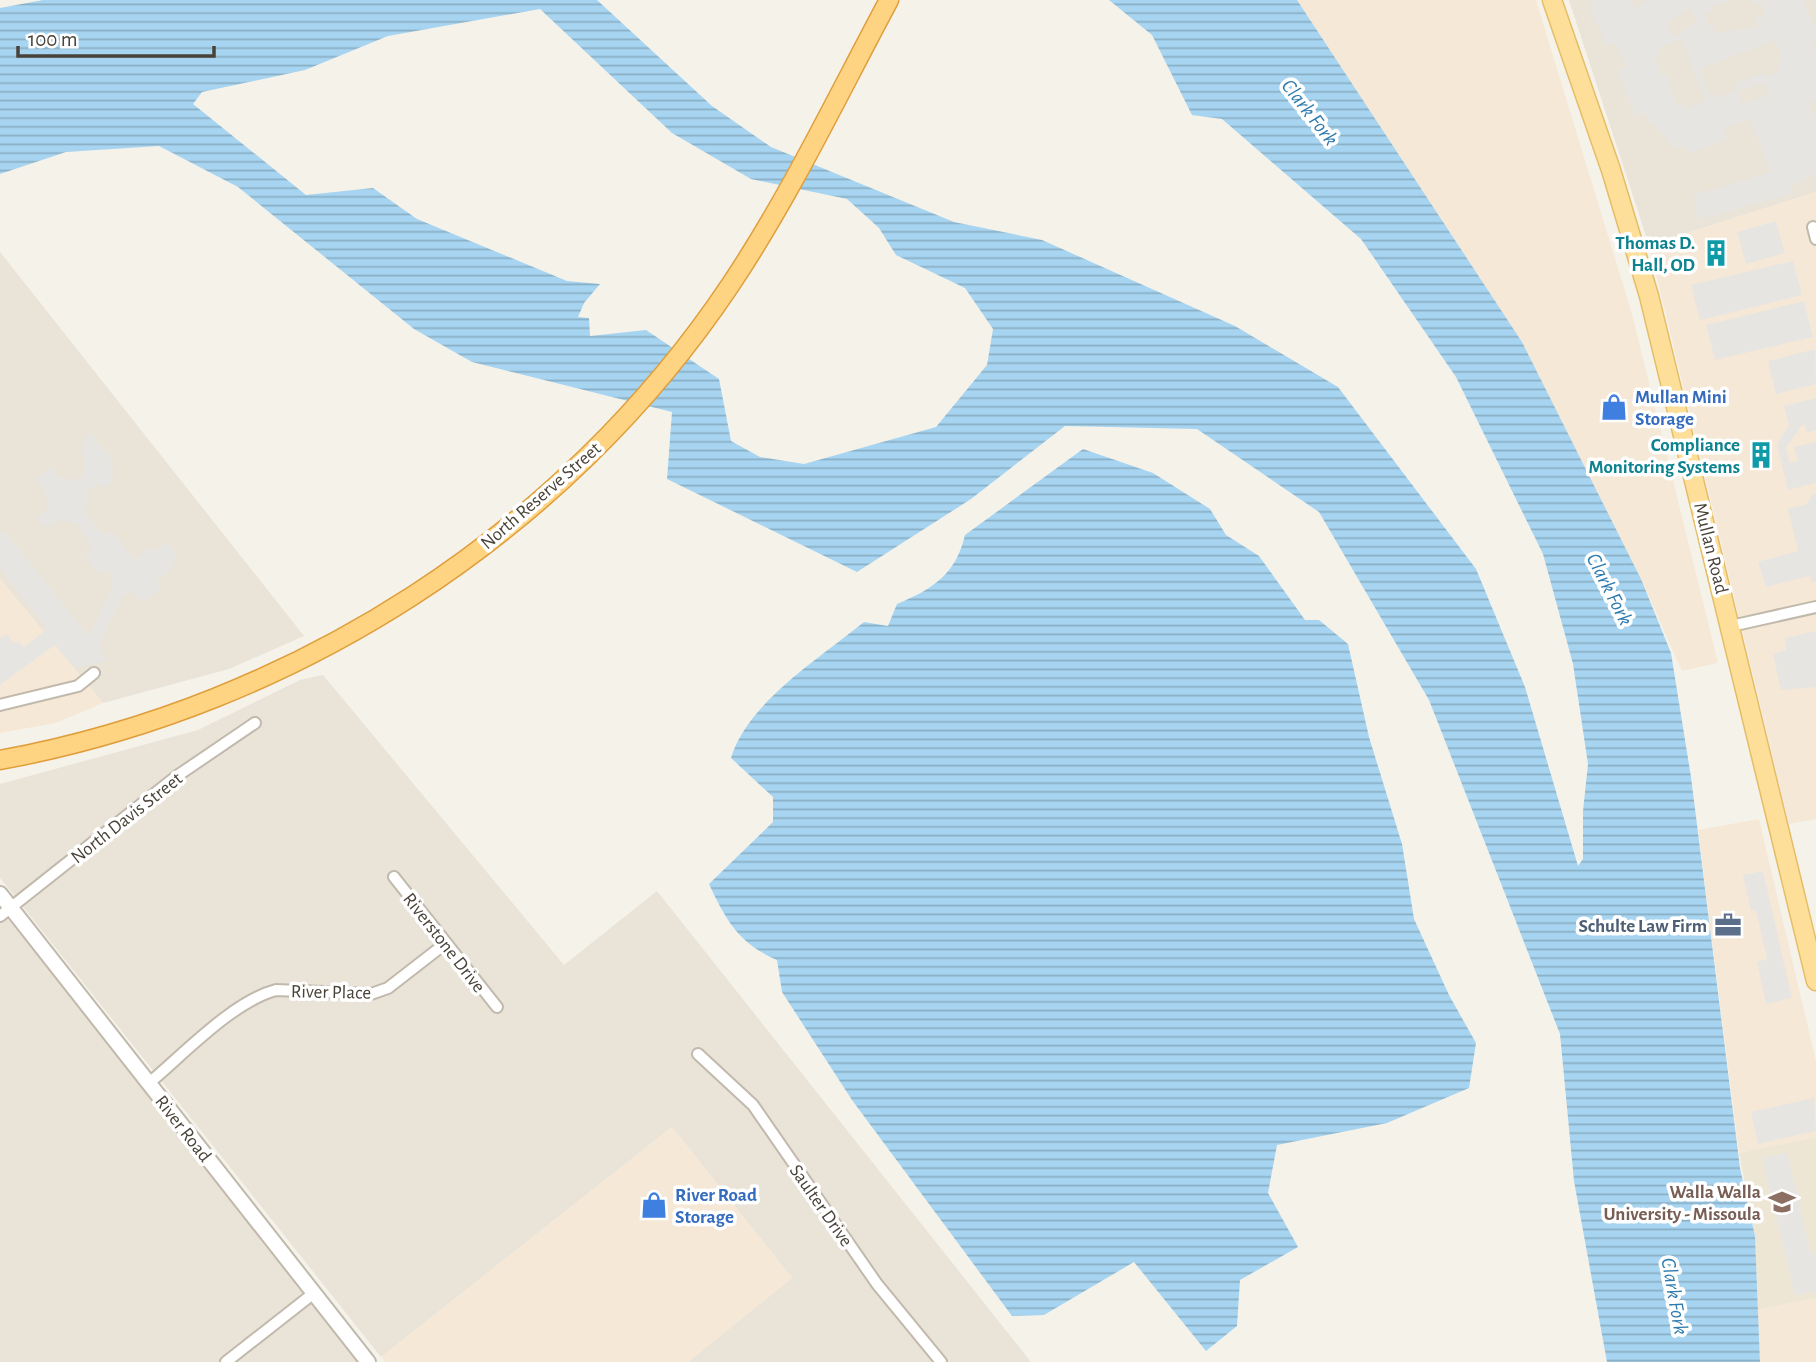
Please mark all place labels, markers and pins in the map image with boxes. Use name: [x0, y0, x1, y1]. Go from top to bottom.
place label: Thomas D. Hall, OD: [1615, 234, 1695, 275]
building icon: Thomas D. Hall, OD: [1701, 238, 1731, 268]
place label: Mullan Mini Storage: [1635, 388, 1727, 429]
shop icon: Mullan Mini Storage: [1599, 392, 1629, 422]
place label: Compliance Monitoring Systems: [1589, 436, 1740, 477]
building icon: Compliance Monitoring Systems: [1746, 440, 1776, 470]
office icon: Schulte Law Firm: [1713, 910, 1743, 940]
place label: Schulte Law Firm: [1579, 917, 1707, 936]
place label: Walla Walla University - Missoula: [1604, 1183, 1761, 1224]
place label: River Road Storage: [675, 1186, 757, 1227]
school or university icon: Walla Walla University - Missoula: [1767, 1187, 1797, 1217]
shop icon: River Road Storage: [639, 1190, 669, 1220]

